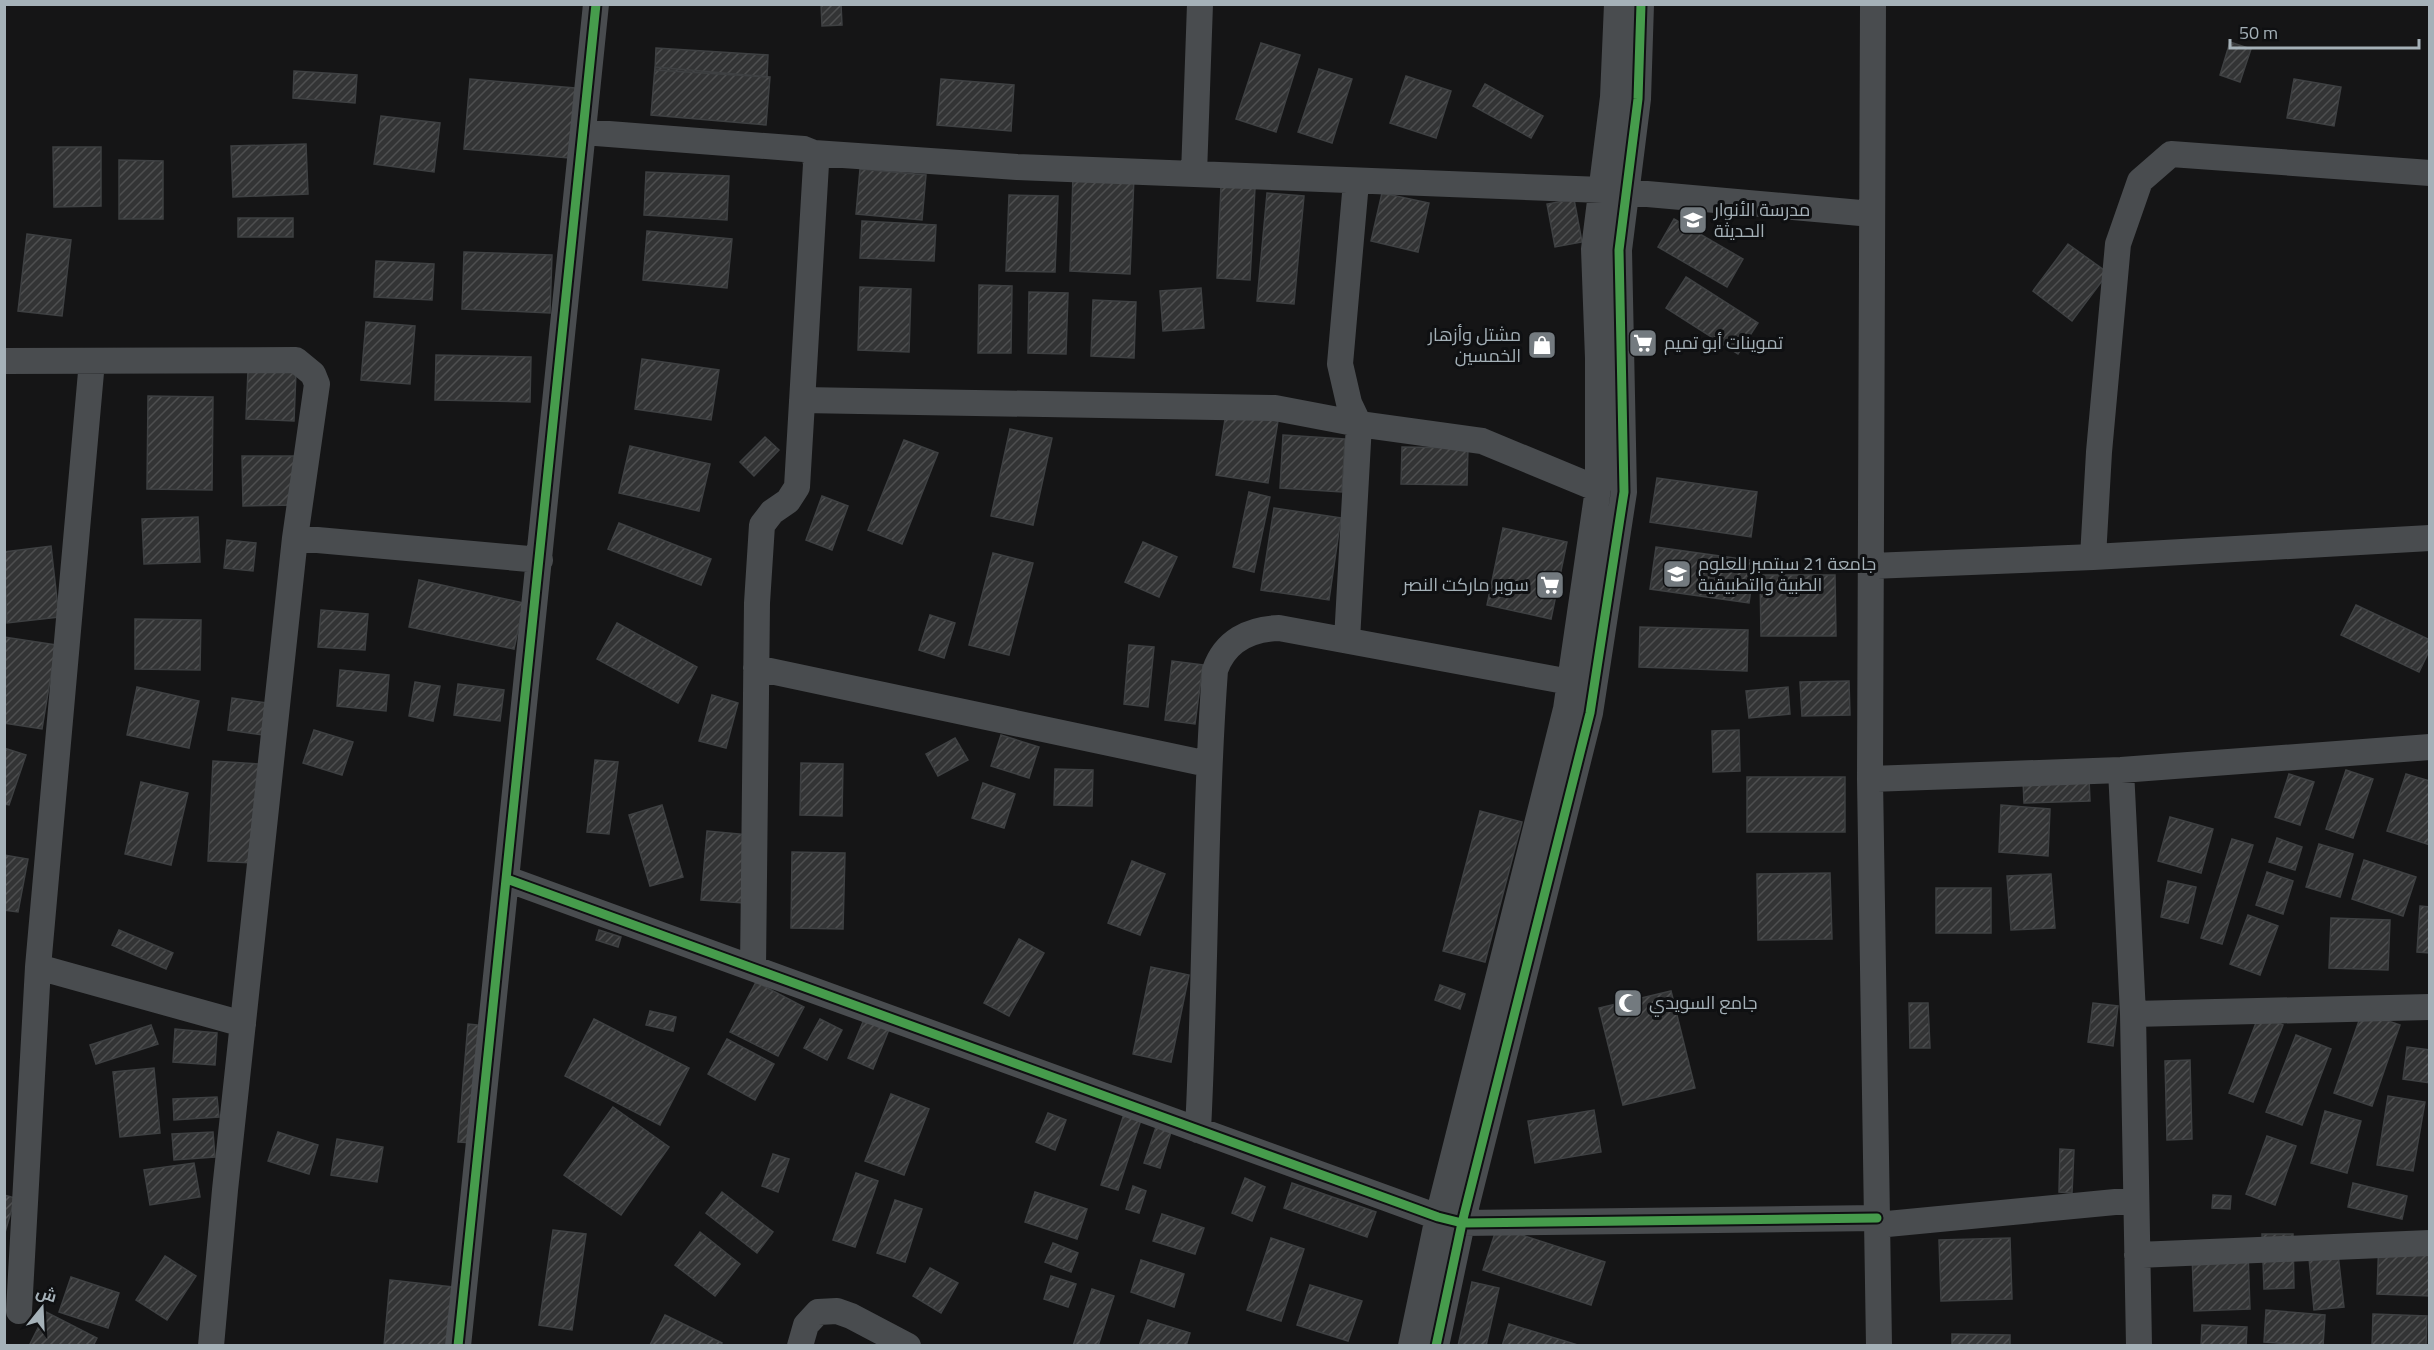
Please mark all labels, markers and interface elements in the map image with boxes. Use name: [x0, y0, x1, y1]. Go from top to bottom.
scale bar: [2230, 12, 2419, 50]
text: 50 m: [2239, 19, 2278, 46]
place label: مدرسة الأنوار الحديثة: [1713, 196, 1810, 244]
school or university icon: مدرسة الأنوار الحديثة: [1677, 204, 1709, 236]
place label: مشتل وأزهار الخمسين: [1427, 321, 1521, 369]
supermarket icon: تموينات أبو تميم: [1627, 327, 1659, 359]
shop icon: مشتل وأزهار الخمسين: [1526, 329, 1558, 361]
place label: تموينات أبو تميم: [1664, 329, 1783, 356]
place label: جامعة 21 سبتمبر للعلوم الطبية والتطبيقية: [1698, 550, 1876, 598]
school or university icon: جامعة 21 سبتمبر للعلوم الطبية والتطبيقية: [1661, 558, 1693, 590]
supermarket icon: سوبر ماركت النصر: [1534, 569, 1566, 601]
place label: سوبر ماركت النصر: [1402, 571, 1529, 598]
mosque icon: جامع السويدي: [1612, 987, 1644, 1019]
place label: جامع السويدي: [1649, 989, 1757, 1017]
north arrow: [12, 1278, 72, 1338]
text: ش: [33, 1279, 60, 1308]

